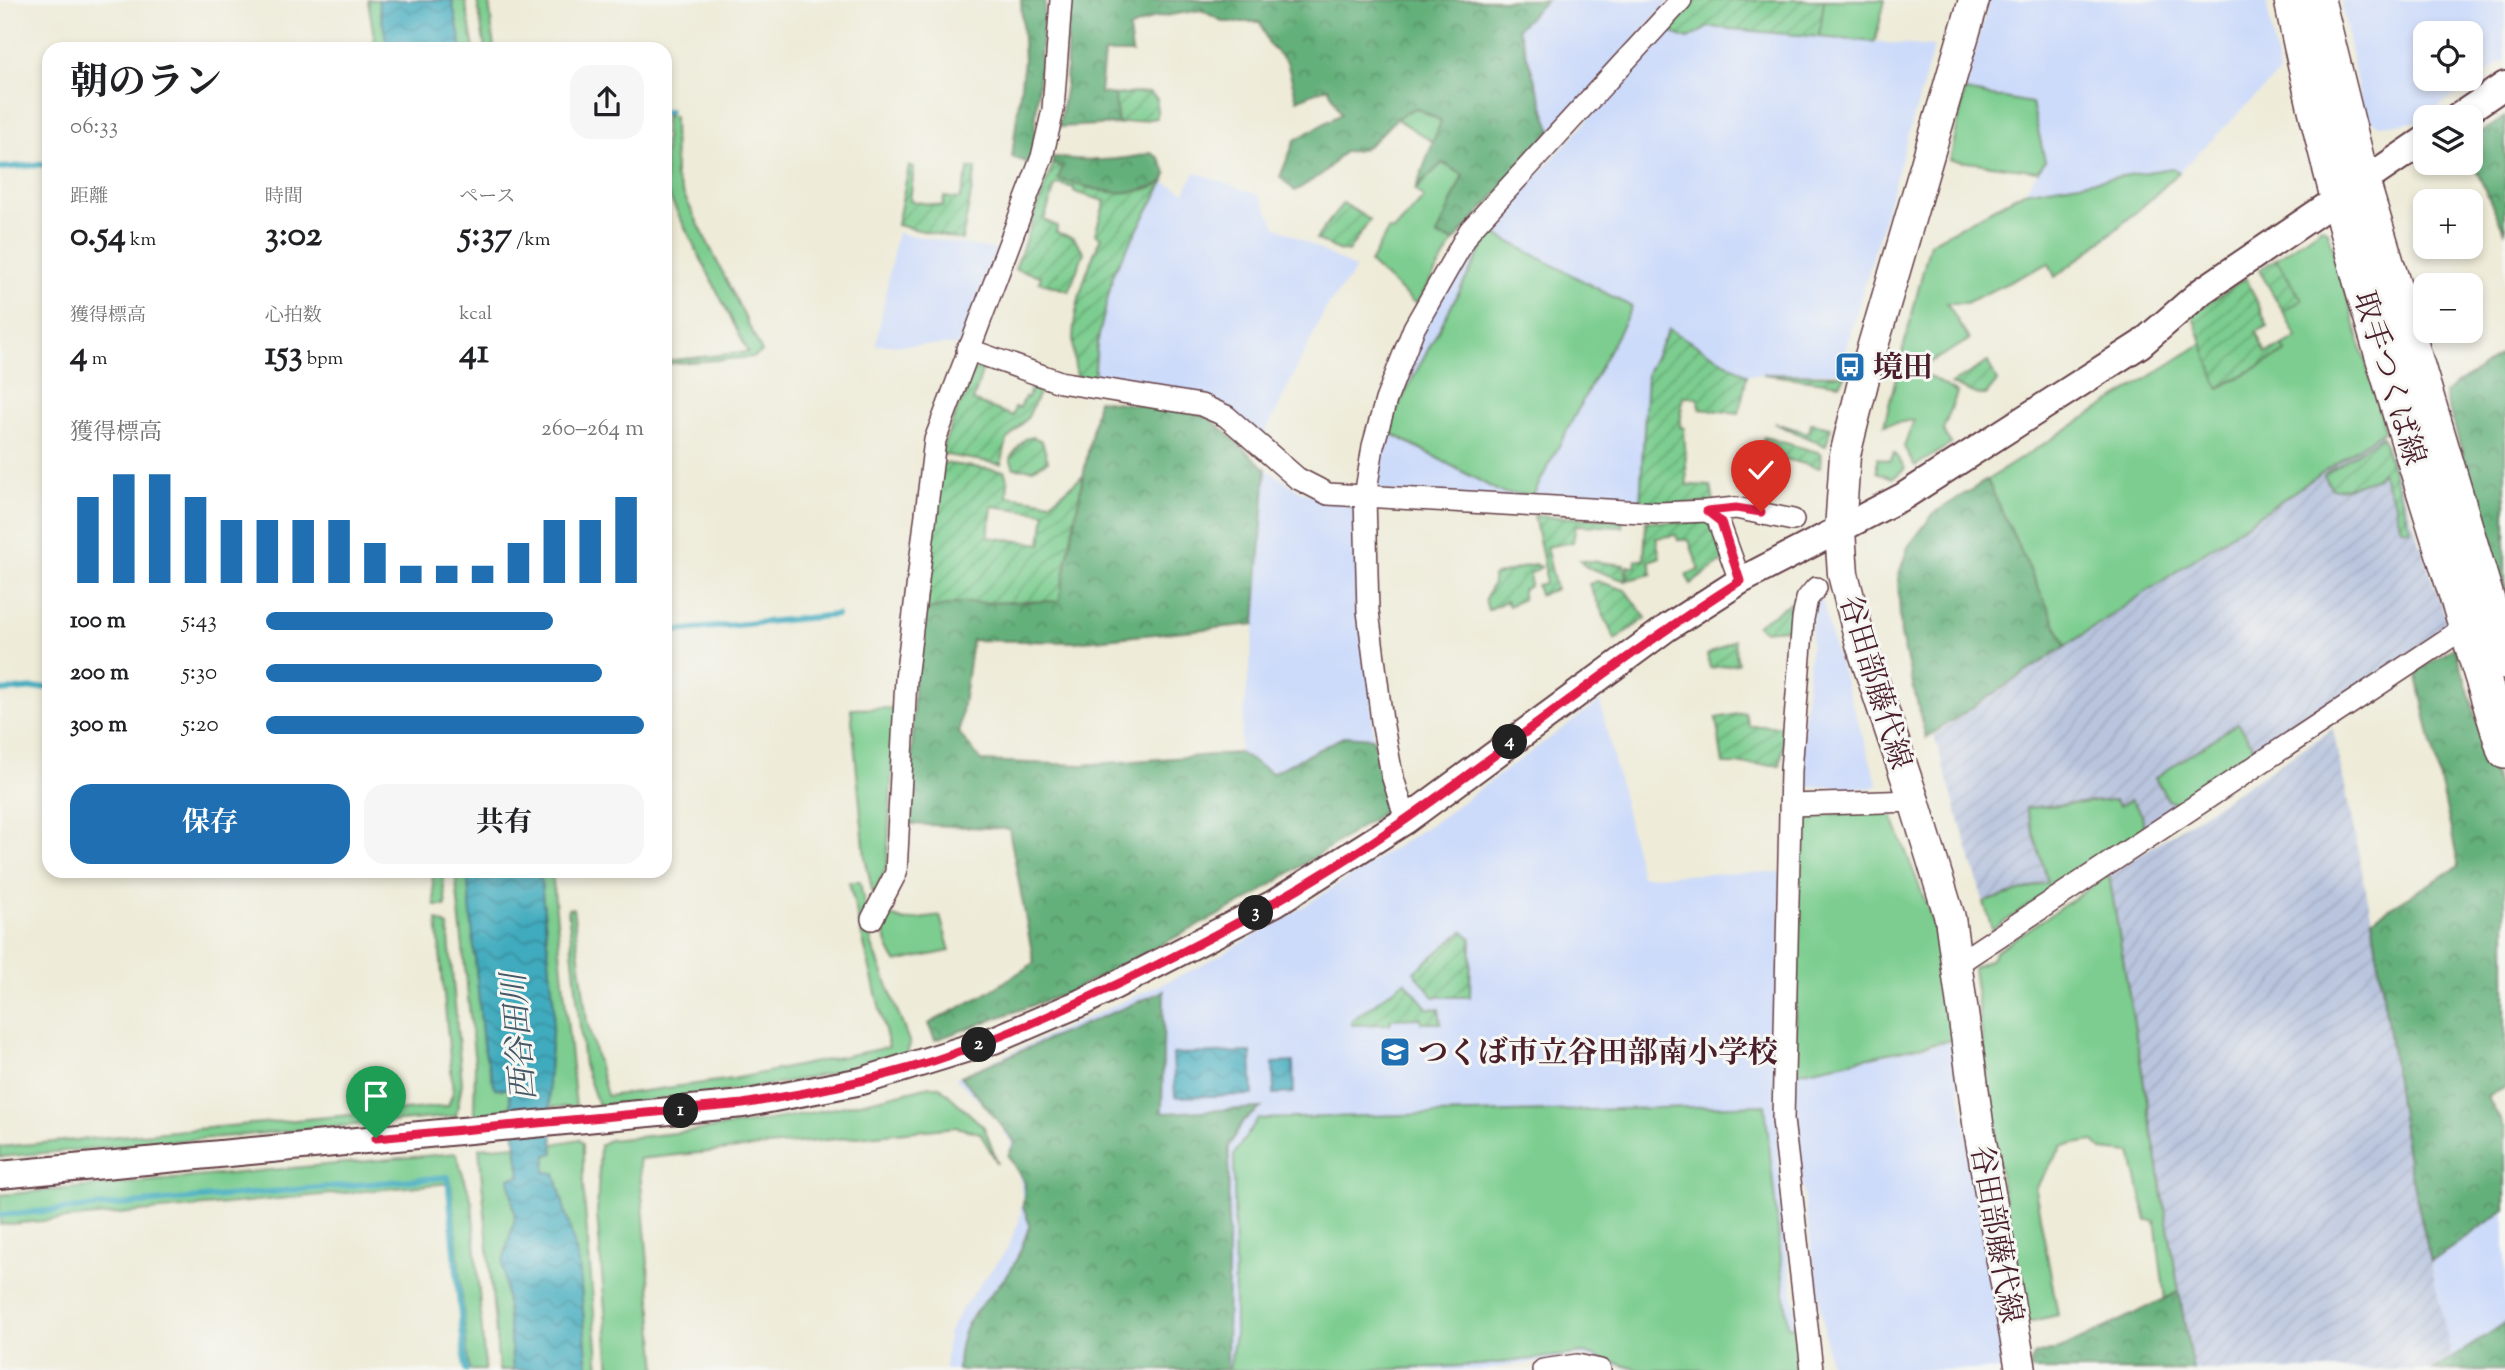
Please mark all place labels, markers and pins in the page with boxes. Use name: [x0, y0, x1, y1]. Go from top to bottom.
place label: 境田: [1873, 348, 1933, 391]
bus stop icon: 境田: [1833, 350, 1867, 384]
pin: [1731, 440, 1791, 512]
pin: 4: [1492, 724, 1528, 760]
pin: 3: [1238, 895, 1274, 930]
pin: 2: [962, 1028, 996, 1062]
place label: つくば市立谷田部南小学校: [1418, 1033, 1778, 1076]
school or university icon: つくば市立谷田部南小学校: [1378, 1035, 1412, 1069]
pin: [346, 1066, 406, 1138]
pin: 1: [664, 1094, 698, 1128]

